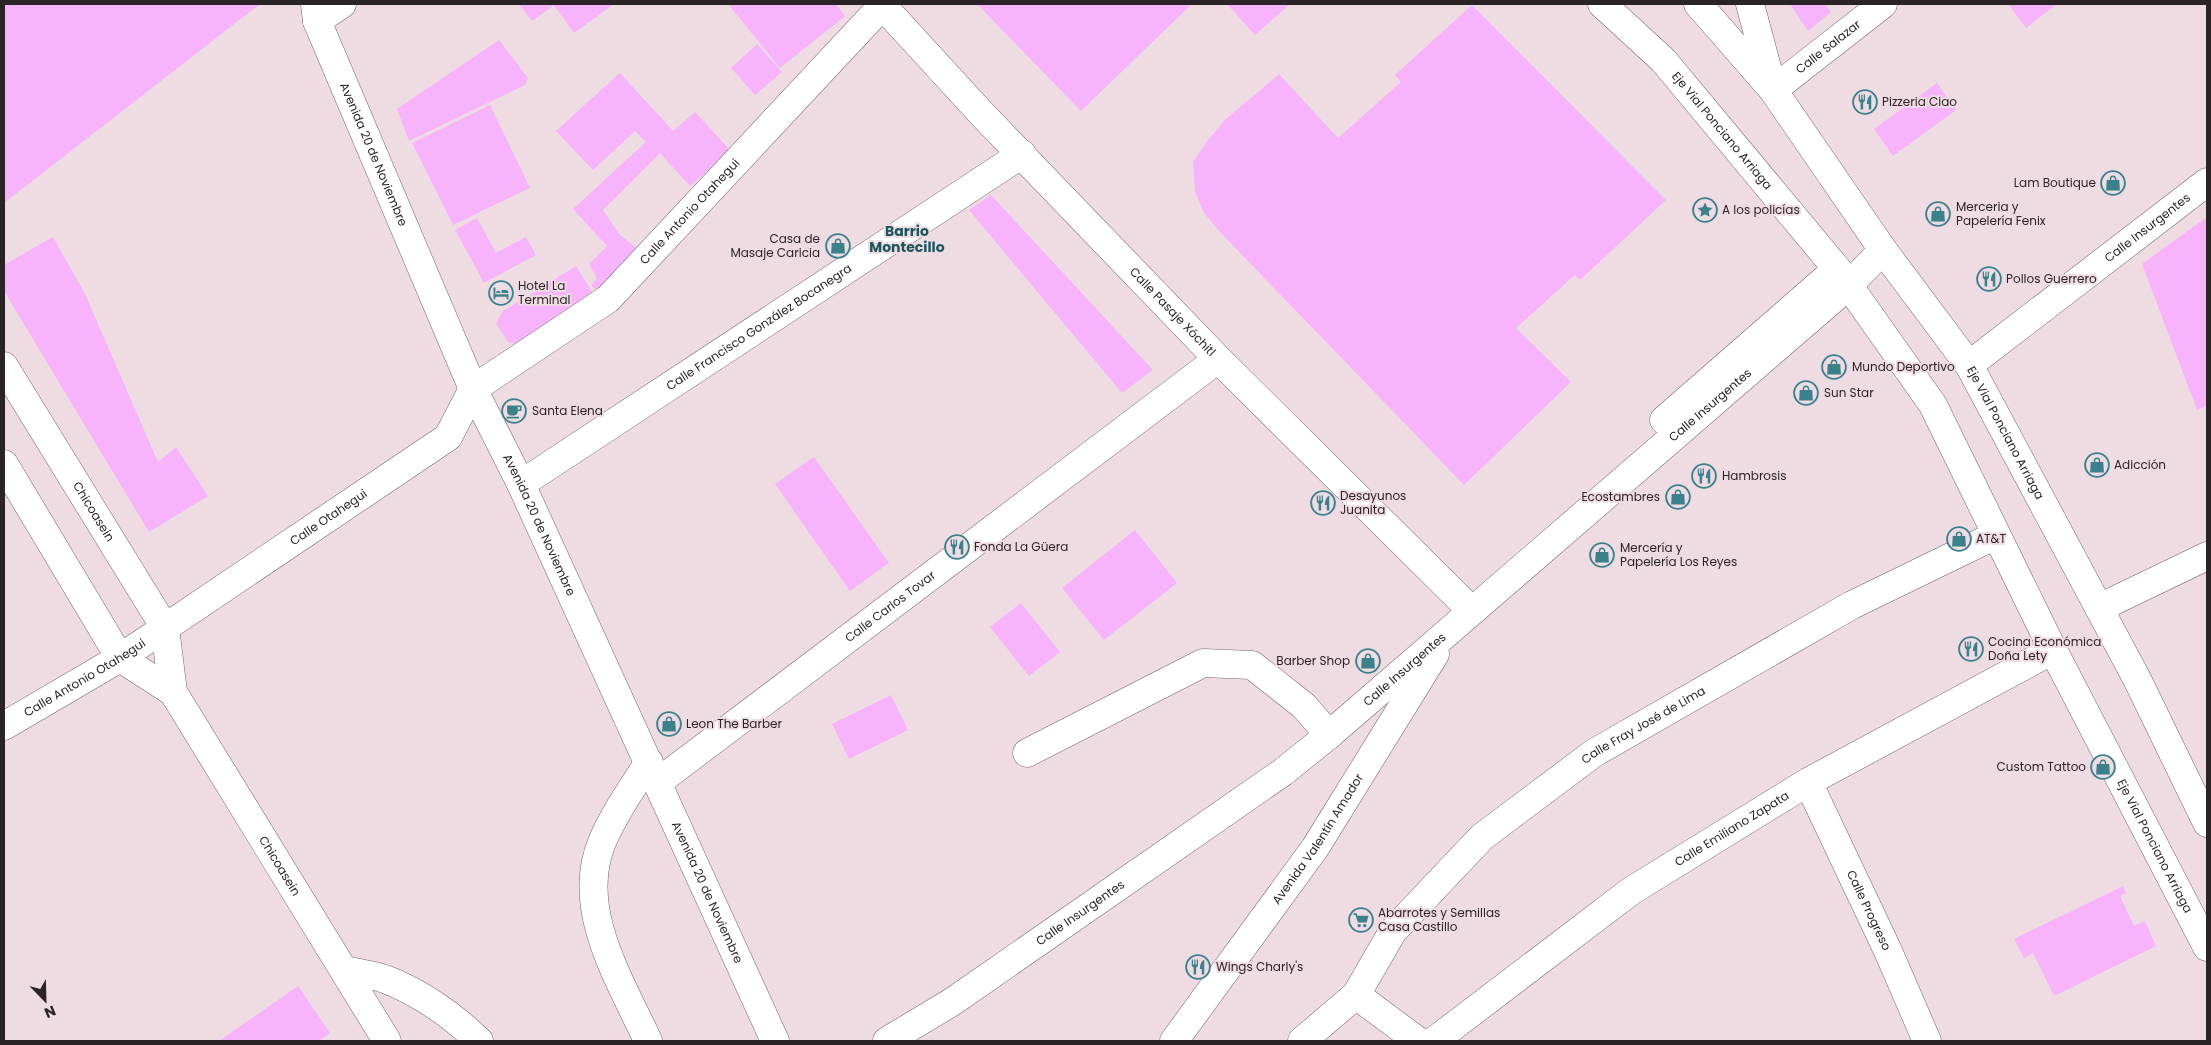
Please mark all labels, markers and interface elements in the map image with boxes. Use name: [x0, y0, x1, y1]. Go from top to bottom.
street label: Calle Salazar: [1792, 15, 1864, 77]
street label: Eje Vial Ponciano Arriaga: [1668, 68, 1777, 193]
street label: Avenida 20 de Noviembre: [336, 80, 412, 229]
restaurant icon: Pizzeria Ciao: [1852, 89, 1878, 115]
place label: Pizzeria Ciao: [1882, 93, 1957, 110]
street label: Calle Antonio Otahegui: [636, 155, 743, 268]
shop icon: Lam Boutique: [2100, 170, 2126, 196]
place label: Lam Boutique: [2014, 174, 2096, 191]
street label: Calle Insurgentes: [2100, 189, 2194, 266]
place icon: A los policías: [1692, 197, 1718, 223]
place label: Merceria y Papelería Fenix: [1956, 198, 2046, 229]
place label: A los policías: [1722, 201, 1800, 218]
shop icon: Merceria y Papelería Fenix: [1925, 201, 1951, 227]
district label: Barrio Montecillo: [869, 221, 945, 257]
place label: Casa de Masaje Caricia: [730, 230, 820, 261]
shop icon: Casa de Masaje Caricia: [825, 233, 851, 259]
street label: Calle Francisco González Bocanegra: [663, 260, 855, 394]
street label: Calle Pasaje Xóchitl: [1126, 263, 1220, 360]
restaurant icon: Pollos Guerrero: [1976, 266, 2002, 292]
place label: Pollos Guerrero: [2006, 270, 2097, 287]
place label: Hotel La Terminal: [518, 277, 571, 308]
hotel icon: Hotel La Terminal: [488, 280, 514, 306]
shop icon: Mundo Deportivo: [1821, 354, 1847, 380]
place label: Mundo Deportivo: [1852, 358, 1955, 375]
street label: Eje Vial Ponciano Arriaga: [1963, 363, 2048, 502]
street label: Calle Insurgentes: [1665, 364, 1755, 445]
shop icon: Sun Star: [1793, 380, 1819, 406]
place label: Sun Star: [1824, 384, 1874, 401]
cafe icon: Santa Elena: [501, 398, 527, 424]
place label: Santa Elena: [532, 402, 603, 419]
street label: Avenida 20 de Noviembre: [499, 451, 580, 598]
shop icon: Adicción: [2084, 452, 2110, 478]
place label: Adicción: [2114, 456, 2166, 473]
restaurant icon: Hambrosis: [1691, 463, 1717, 489]
place label: Hambrosis: [1722, 467, 1787, 484]
street label: Chicoasein: [69, 478, 119, 545]
shop icon: Ecostambres: [1665, 484, 1691, 510]
street label: Calle Otahegui: [286, 485, 370, 549]
place label: Desayunos Juanita: [1340, 487, 1406, 518]
place label: Ecostambres: [1581, 488, 1660, 505]
restaurant icon: Desayunos Juanita: [1310, 490, 1336, 516]
shop icon: AT&T: [1946, 526, 1972, 552]
place label: AT&T: [1976, 530, 2006, 547]
restaurant icon: Fonda La Güera: [944, 534, 970, 560]
place label: Fonda La Güera: [974, 538, 1068, 555]
place label: Mercería y Papelería Los Reyes: [1620, 539, 1737, 570]
shop icon: Mercería y Papelería Los Reyes: [1589, 542, 1615, 568]
street label: Calle Carlos Tovar: [841, 566, 939, 646]
street label: Calle Insurgentes: [1359, 629, 1449, 710]
place label: Cocina Económica Doña Lety: [1988, 633, 2101, 664]
street label: Calle Antonio Otahegui: [20, 634, 149, 721]
restaurant icon: Cocina Económica Doña Lety: [1958, 636, 1984, 662]
shop icon: Barber Shop: [1355, 648, 1381, 674]
place label: Barber Shop: [1276, 652, 1350, 669]
street label: Calle Fray José de Lima: [1578, 682, 1708, 768]
shop icon: Leon The Barber: [656, 711, 682, 737]
place label: Leon The Barber: [686, 715, 783, 732]
shop icon: Custom Tattoo: [2090, 754, 2116, 780]
place label: Custom Tattoo: [1996, 758, 2086, 775]
street label: Avenida Valentín Amador: [1268, 770, 1367, 908]
street label: Eje Vial Ponciano Arriaga: [2113, 776, 2197, 916]
street label: Calle Emiliano Zapata: [1671, 787, 1792, 870]
street label: Avenida 20 de Noviembre: [668, 818, 747, 966]
street label: Chicoasein: [255, 832, 305, 899]
street label: Calle Progreso: [1843, 867, 1896, 953]
street label: Calle Insurgentes: [1032, 876, 1128, 949]
place label: Abarrotes y Semillas Casa Castillo: [1378, 904, 1500, 935]
supermarket icon: Abarrotes y Semillas Casa Castillo: [1348, 907, 1374, 933]
restaurant icon: Wings Charly's: [1185, 954, 1211, 980]
place label: Wings Charly's: [1216, 958, 1303, 975]
north arrow: [20, 975, 70, 1025]
text: N: [41, 1001, 59, 1023]

